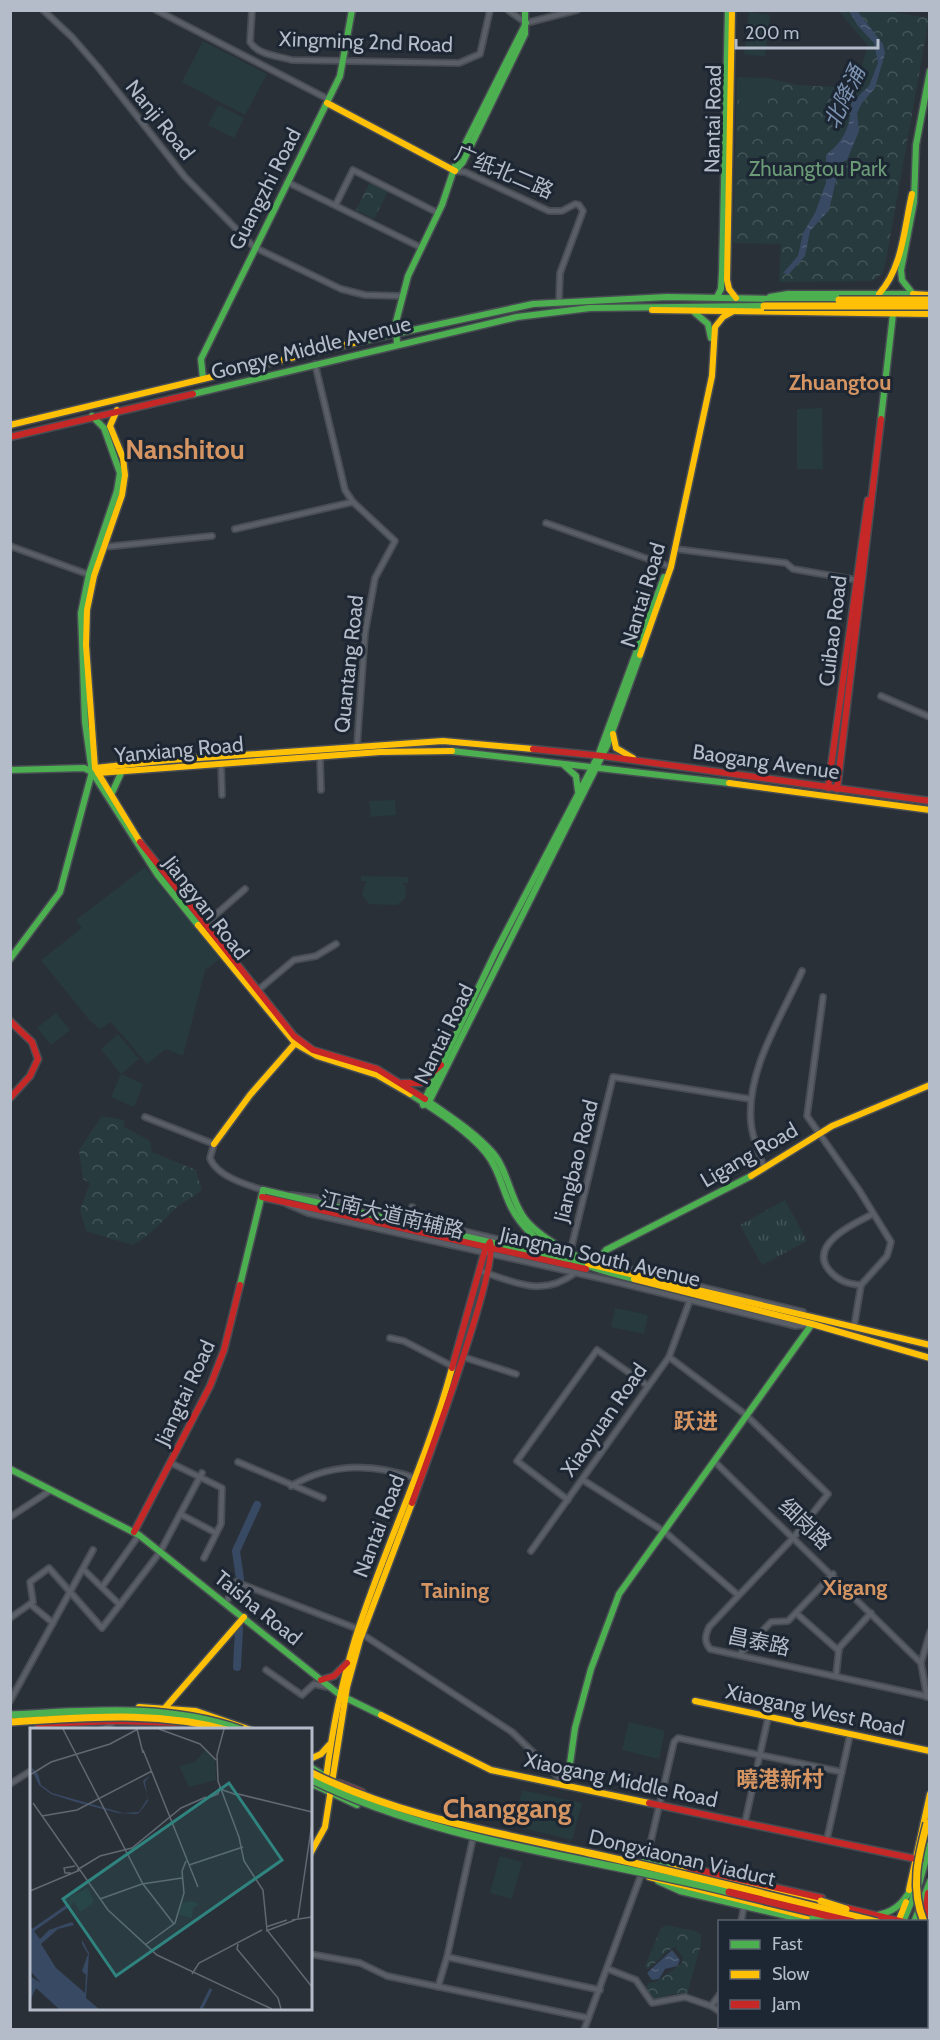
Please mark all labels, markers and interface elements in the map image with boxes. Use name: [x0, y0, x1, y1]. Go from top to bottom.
scale bar: [736, 12, 878, 50]
text: 200 m: [745, 22, 799, 44]
street label: Xingming 2nd Road: [279, 26, 453, 57]
water label: 北降涌: [818, 59, 872, 133]
street label: Nantai Road: [699, 65, 726, 173]
street label: Nanji Road: [120, 75, 200, 165]
street label: Guangzhi Road: [223, 124, 306, 254]
street label: 广纸北二路: [451, 140, 557, 204]
park label: Zhuangtou Park: [749, 156, 888, 181]
street label: Gongye Middle Avenue: [208, 311, 414, 384]
district label: Zhuangtou: [789, 369, 891, 396]
district label: Nanshitou: [125, 433, 245, 466]
street label: Nantai Road: [615, 540, 670, 650]
street label: Cuibao Road: [813, 574, 852, 688]
street label: Quantang Road: [329, 594, 368, 734]
street label: Yanxiang Road: [112, 731, 244, 768]
street label: Baogang Avenue: [691, 739, 841, 784]
street label: Jiangyan Road: [158, 850, 255, 964]
street label: Nantai Road: [409, 980, 478, 1088]
street label: Jiangbao Road: [548, 1097, 603, 1226]
street label: Ligang Road: [696, 1117, 802, 1192]
street label: 江南大道南辅路: [318, 1186, 467, 1243]
street label: Jiangnan South Avenue: [497, 1221, 703, 1292]
street label: Jiangtai Road: [149, 1336, 220, 1451]
street label: Xiaoyuan Road: [555, 1358, 652, 1481]
district label: 跃进: [674, 1408, 718, 1435]
street label: Nantai Road: [347, 1471, 410, 1581]
street label: 细岗路: [774, 1493, 837, 1555]
street label: Taisha Road: [210, 1565, 307, 1650]
district label: Xigang: [822, 1574, 887, 1601]
district label: Taining: [421, 1577, 489, 1604]
street label: 昌泰路: [726, 1623, 793, 1660]
street label: Xiaogang West Road: [723, 1678, 907, 1741]
inset map: [30, 1728, 312, 2010]
street label: Xiaogang Middle Road: [522, 1747, 720, 1812]
district label: 曉港新村: [736, 1766, 824, 1793]
district label: Changgang: [443, 1792, 572, 1825]
street label: Dongxiaonan Viaduct: [586, 1824, 778, 1891]
legend: [718, 1920, 928, 2028]
text: Fast: [772, 1933, 803, 1955]
text: Slow: [772, 1963, 809, 1985]
text: Jam: [771, 1993, 801, 2015]

